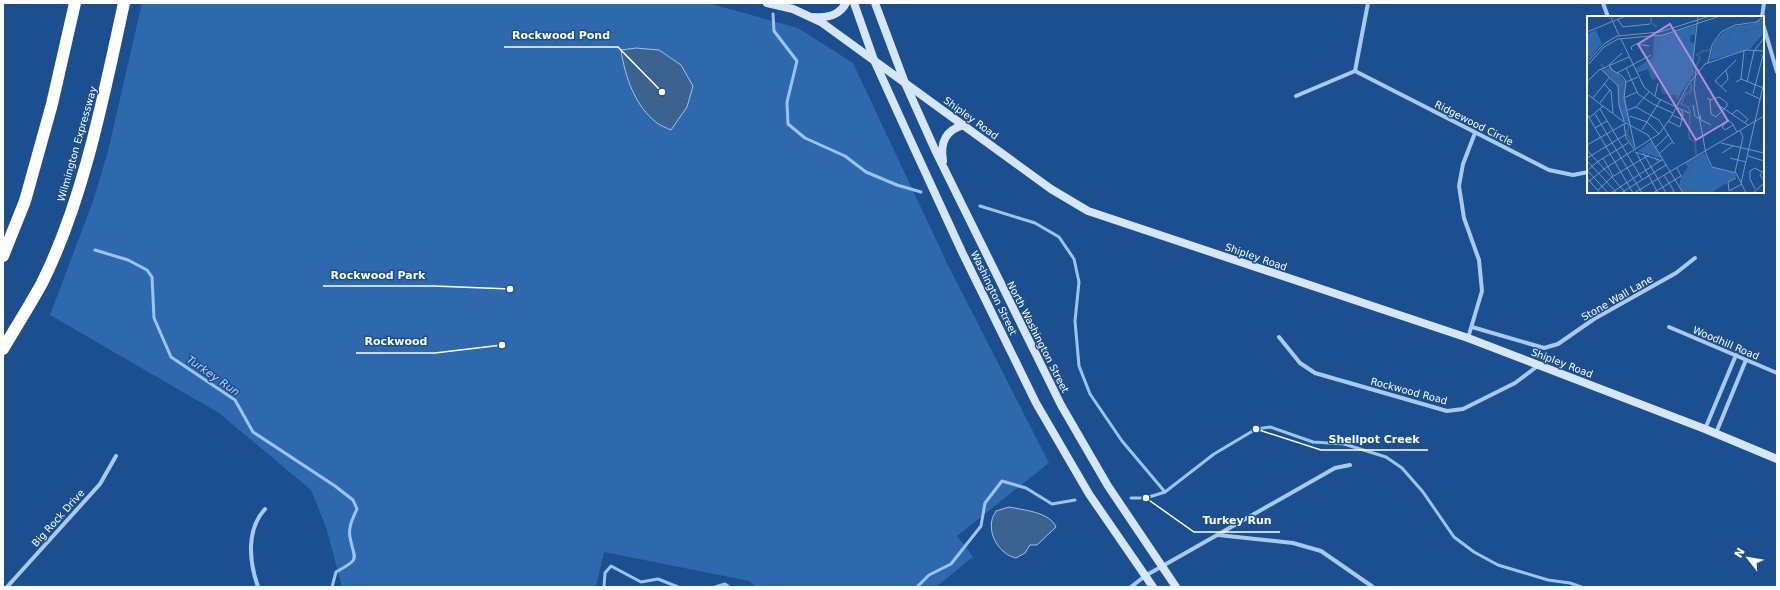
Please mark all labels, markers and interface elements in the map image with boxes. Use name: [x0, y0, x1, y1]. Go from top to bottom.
inset map: [1587, 16, 1764, 193]
callout: Rockwood Pond: [504, 24, 618, 47]
text: Rockwood Pond: [512, 29, 610, 42]
street label: Wilmington Expressway: [55, 85, 99, 203]
street label: Shipley Road: [941, 94, 1001, 142]
street label: Ridgewood Circle: [1433, 98, 1515, 148]
street label: Shipley Road: [1224, 241, 1288, 273]
street label: Washington Street: [969, 249, 1019, 337]
callout: Rockwood Park: [323, 263, 434, 286]
text: Rockwood Park: [331, 269, 426, 282]
street label: Stone Wall Lane: [1579, 273, 1655, 323]
street label: North Washington Street: [1005, 279, 1071, 395]
street label: Woodhill Road: [1691, 324, 1761, 362]
callout: Rockwood: [356, 330, 435, 353]
text: Rockwood: [364, 335, 428, 348]
street label: Shipley Road: [1530, 346, 1594, 380]
water label: Turkey Run: [184, 353, 242, 399]
street label: Rockwood Road: [1369, 375, 1449, 407]
callout: Shellpot Creek: [1321, 427, 1428, 450]
text: Shellpot Creek: [1328, 433, 1420, 446]
street label: Big Rock Drive: [30, 487, 86, 549]
callout: Turkey Run: [1194, 509, 1280, 532]
text: Turkey Run: [1202, 514, 1272, 527]
north arrow: [1728, 538, 1768, 578]
text: N: [1732, 546, 1748, 560]

